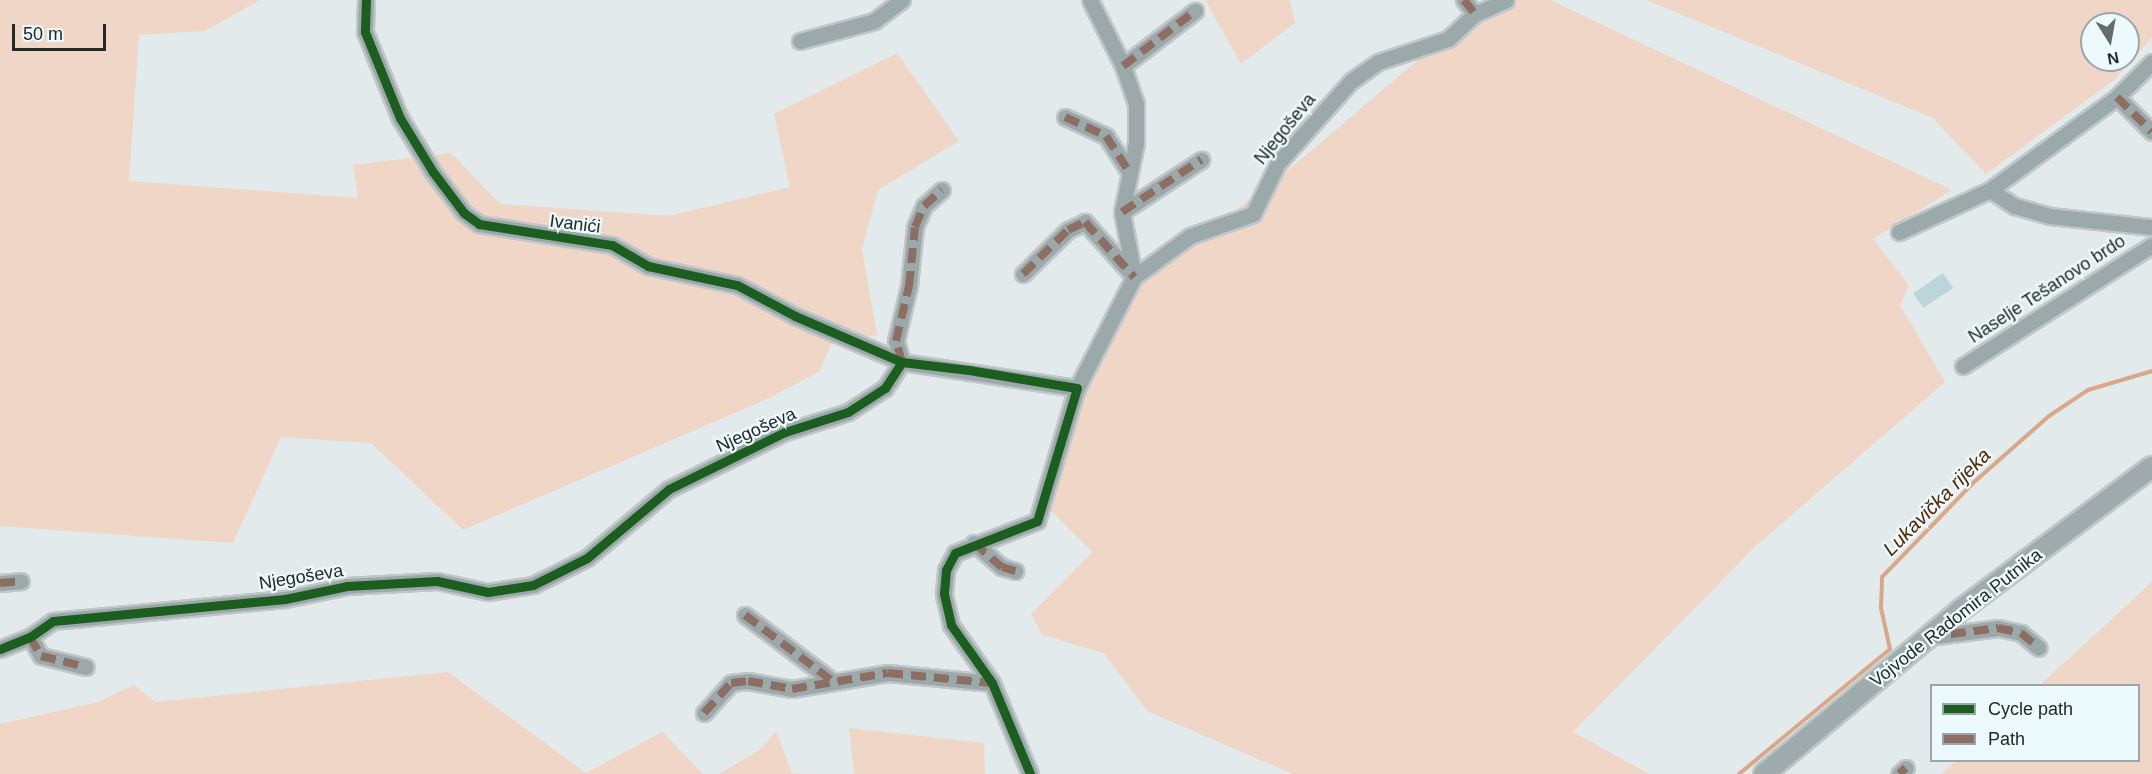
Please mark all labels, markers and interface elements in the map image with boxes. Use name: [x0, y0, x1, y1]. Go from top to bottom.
scale bar: [15, 12, 110, 50]
north arrow: [2080, 12, 2140, 72]
text: 50 m: [23, 24, 63, 44]
text: N: [2106, 49, 2120, 68]
street label: Njegoševa: [1250, 89, 1320, 169]
street label: Ivanići: [548, 210, 602, 238]
street label: Naselje Tešanovo brdo: [1964, 230, 2130, 348]
street label: Njegoševa: [713, 403, 799, 457]
water label: Lukavička rijeka: [1878, 443, 1996, 561]
street label: Vojvode Radomira Putnika: [1866, 544, 2046, 692]
street label: Njegoševa: [257, 560, 345, 594]
legend: [1930, 684, 2140, 762]
text: Cycle path: [1988, 699, 2073, 719]
text: Path: [1988, 729, 2025, 749]

